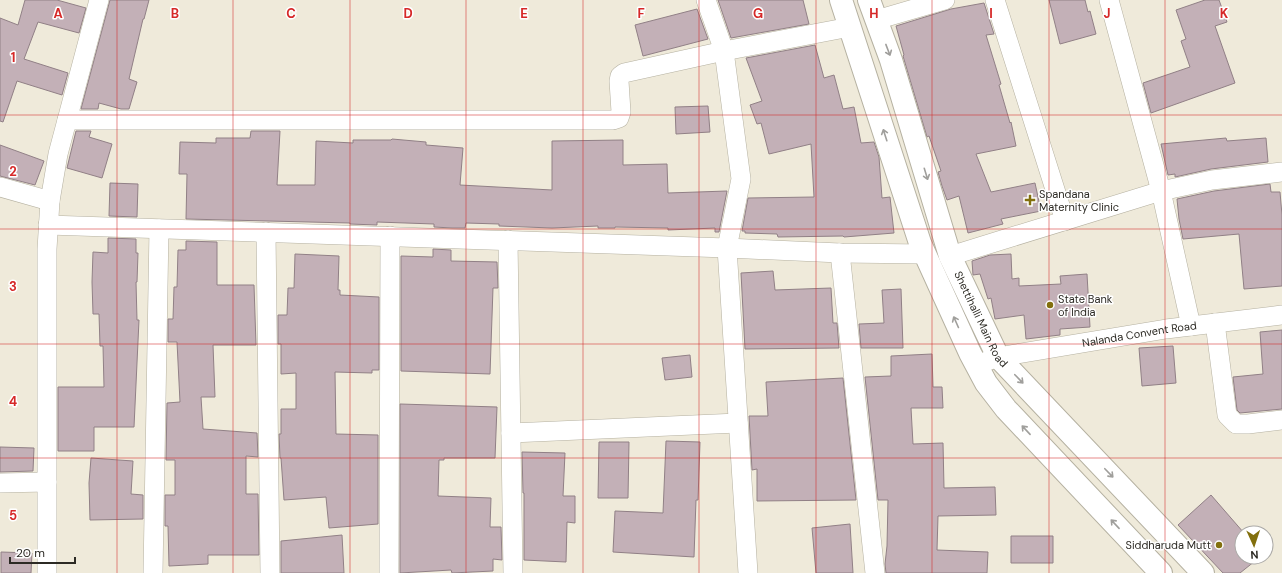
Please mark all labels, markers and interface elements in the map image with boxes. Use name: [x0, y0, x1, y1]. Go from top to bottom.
text: A: [53, 5, 63, 22]
text: B: [171, 5, 179, 22]
text: C: [286, 5, 296, 22]
text: D: [403, 5, 413, 22]
text: E: [520, 5, 528, 22]
text: F: [637, 5, 645, 22]
text: G: [753, 5, 763, 22]
text: H: [869, 5, 879, 22]
text: I: [989, 5, 993, 22]
text: J: [1103, 5, 1111, 22]
text: K: [1220, 5, 1229, 22]
one-way arrow: [884, 43, 892, 55]
text: 1: [11, 49, 15, 66]
one-way arrow: [881, 129, 888, 142]
text: 2: [9, 163, 17, 180]
one-way arrow: [923, 167, 930, 180]
place label: Spandana Maternity Clinic: [1039, 187, 1119, 214]
marker: Spandana Maternity Clinic: [1024, 194, 1036, 206]
street label: Shettihalli Main Road: [951, 269, 1011, 370]
text: 3: [9, 278, 17, 295]
place label: State Bank of India: [1058, 292, 1113, 319]
marker: State Bank of India: [1045, 300, 1055, 310]
one-way arrow: [951, 316, 959, 328]
street label: Nalanda Convent Road: [1081, 318, 1198, 350]
one-way arrow: [1014, 374, 1024, 384]
text: 4: [9, 393, 17, 410]
one-way arrow: [1021, 425, 1031, 435]
one-way arrow: [1104, 468, 1114, 478]
text: 5: [9, 507, 17, 524]
one-way arrow: [1110, 519, 1120, 529]
north arrow: [1234, 525, 1274, 565]
place label: Siddharuda Mutt: [1126, 538, 1211, 552]
scale bar: [10, 539, 75, 565]
marker: Siddharuda Mutt: [1214, 540, 1224, 550]
text: 20 m: [16, 545, 45, 561]
text: N: [1250, 548, 1259, 562]

